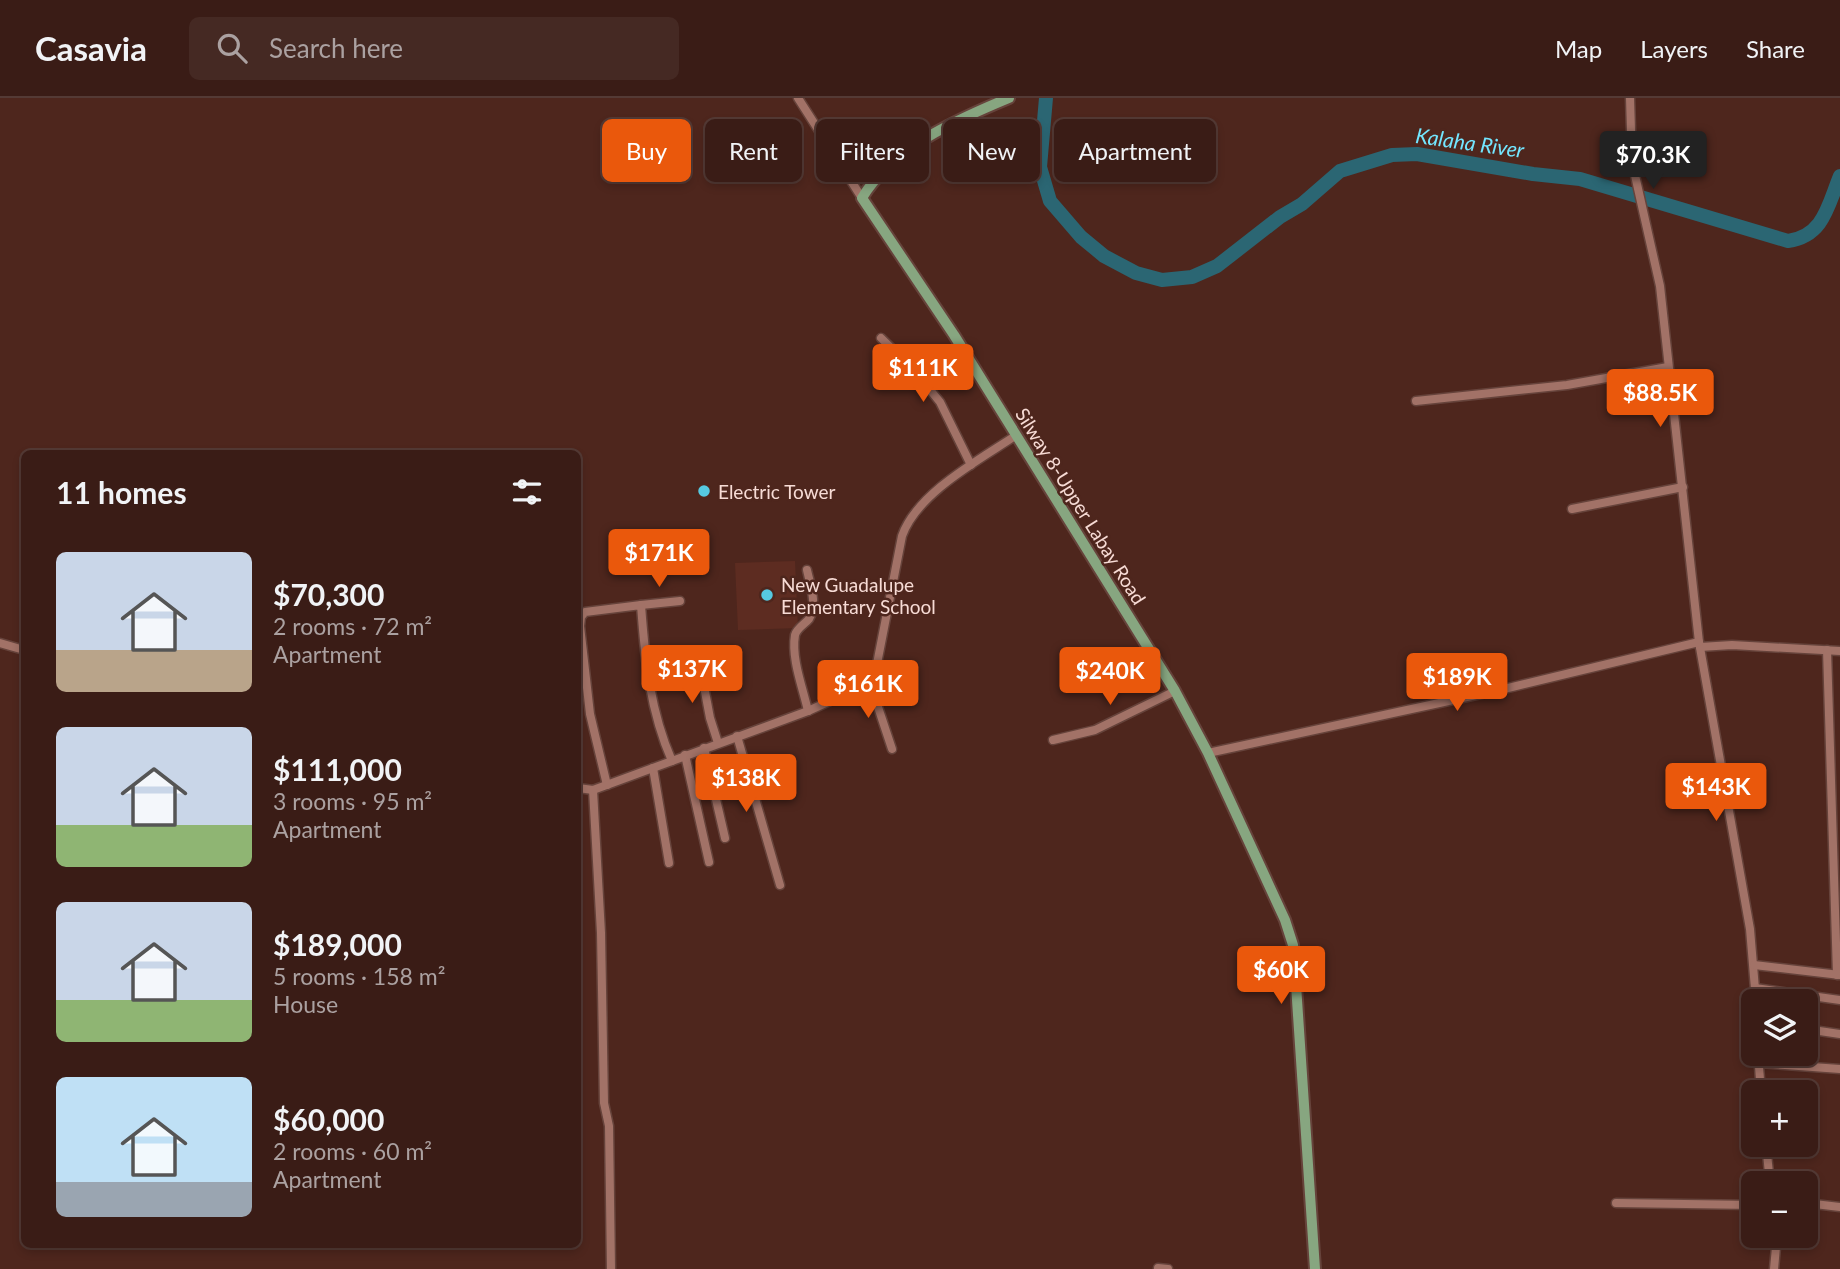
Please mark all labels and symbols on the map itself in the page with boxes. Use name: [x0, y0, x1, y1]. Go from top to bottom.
water label: Kalaha River: [1414, 122, 1527, 162]
pin: $70.3K: [1596, 132, 1710, 191]
pin: $111K: [874, 344, 972, 404]
pin: $88.5K: [1603, 370, 1717, 429]
street label: Silway 8-Upper Labay Road: [1011, 404, 1151, 608]
place label: Electric Tower: [718, 480, 835, 503]
marker: Electric Tower: [696, 483, 712, 499]
pin: $171K: [610, 530, 708, 589]
place label: New Guadalupe Elementary School: [781, 573, 936, 618]
marker: New Guadalupe Elementary School: [759, 587, 775, 603]
pin: $137K: [643, 646, 741, 705]
pin: $240K: [1061, 648, 1159, 707]
pin: $189K: [1408, 654, 1506, 713]
pin: $161K: [819, 660, 917, 720]
pin: $138K: [697, 754, 795, 814]
pin: $143K: [1667, 764, 1765, 823]
pin: $60K: [1240, 946, 1322, 1006]

